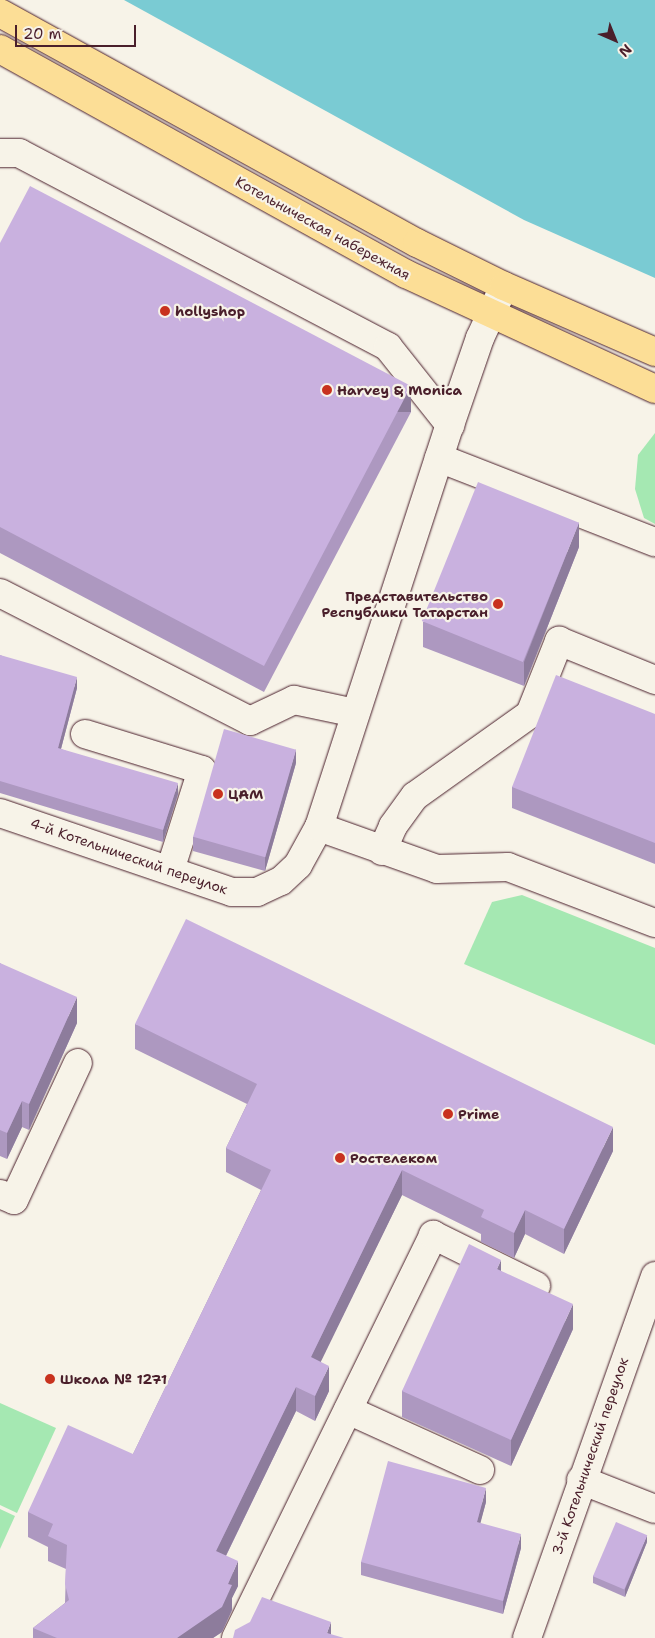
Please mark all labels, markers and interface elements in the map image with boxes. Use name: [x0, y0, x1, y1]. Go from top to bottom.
scale bar: [18, 15, 139, 47]
north arrow: [590, 15, 640, 65]
text: 20 m: [23, 24, 62, 44]
text: N: [615, 40, 636, 61]
street label: Котельническая набережная: [233, 173, 413, 283]
place label: hollyshop: [175, 303, 245, 319]
marker: hollyshop: [159, 305, 171, 317]
place label: Harvey & Monica: [337, 382, 462, 398]
marker: Harvey & Monica: [321, 384, 333, 396]
place label: Представительство Республики Татарстан: [322, 588, 488, 620]
marker: Представительство Республики Татарстан: [492, 598, 504, 610]
place label: ЦАМ: [228, 786, 263, 802]
marker: ЦАМ: [212, 788, 224, 800]
street label: 4-й Котельнический переулок: [28, 814, 230, 898]
place label: Prime: [458, 1106, 499, 1122]
marker: Prime: [442, 1108, 454, 1120]
place label: Ростелеком: [350, 1150, 437, 1166]
marker: Ростелеком: [334, 1152, 346, 1164]
street label: 3-й Котельнический переулок: [548, 1355, 632, 1557]
place label: Школа № 1271: [60, 1371, 167, 1387]
marker: Школа № 1271: [44, 1373, 56, 1385]

